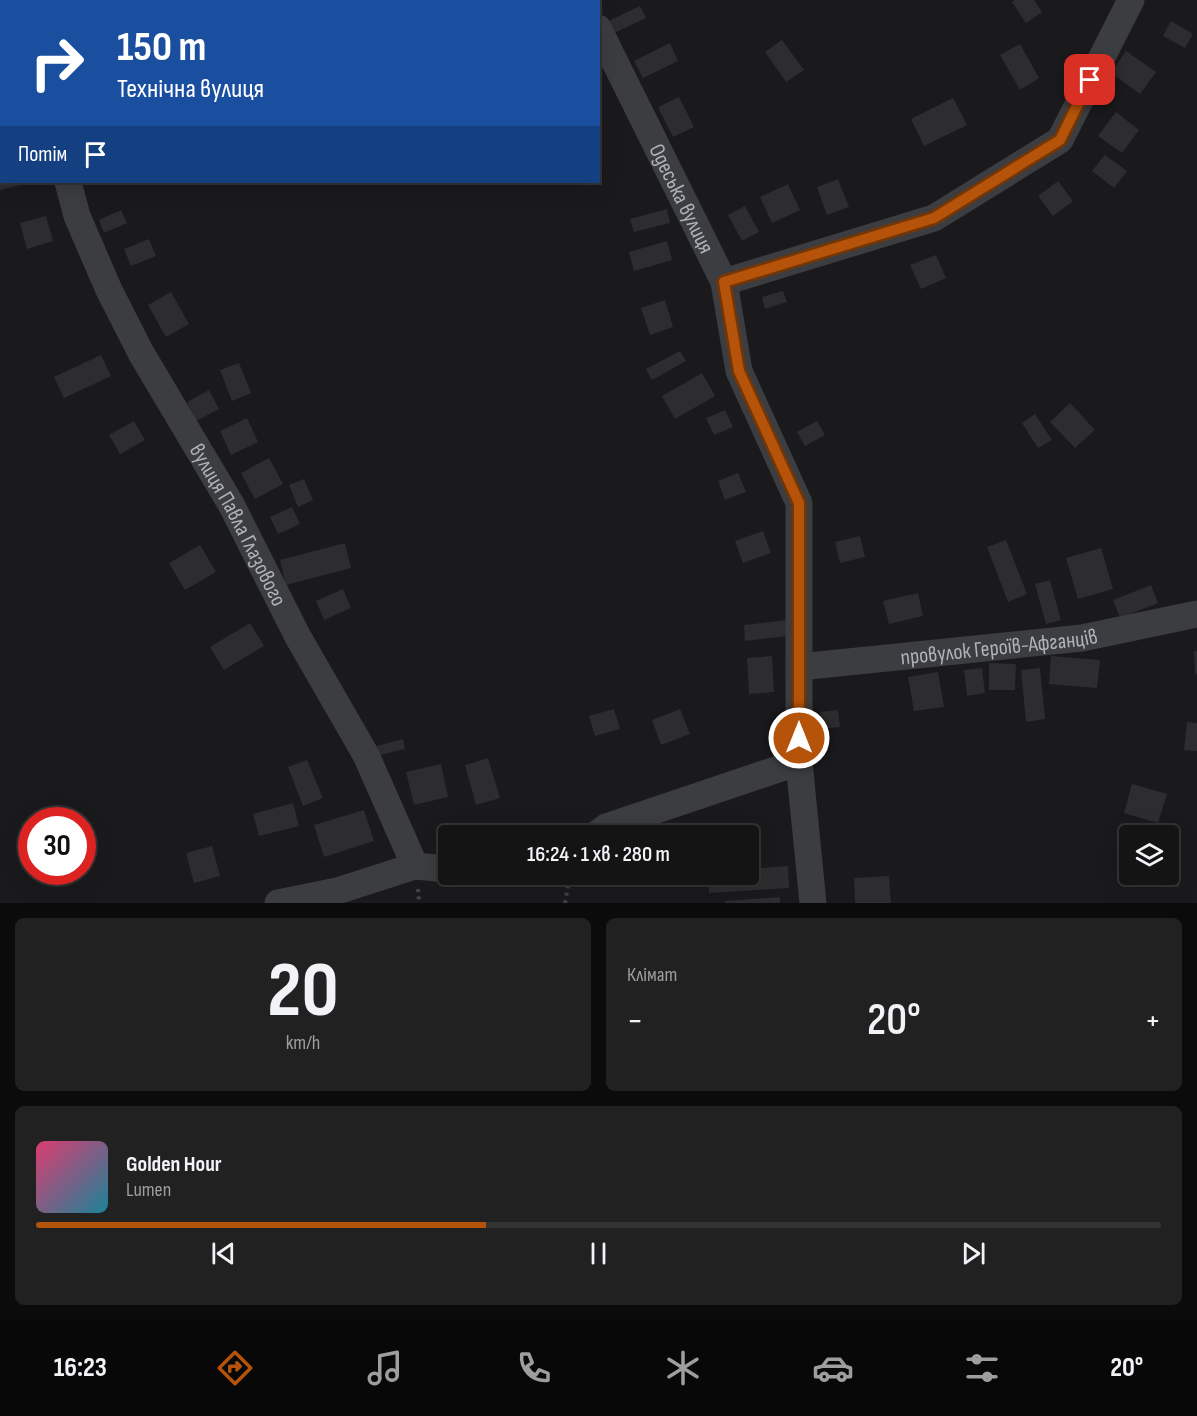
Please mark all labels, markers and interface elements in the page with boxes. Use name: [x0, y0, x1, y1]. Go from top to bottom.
text: 150 m: [117, 22, 206, 73]
icon: right: [18, 24, 96, 102]
pin: [1064, 54, 1115, 105]
icon: arrive: [1073, 63, 1106, 96]
text: Технічна вулиця: [117, 73, 264, 105]
icon: arrive: [79, 138, 112, 171]
street label: Одеська вулиця: [643, 140, 720, 258]
text: Потім: [18, 141, 67, 168]
street label: вулиця Павла Глазового: [183, 439, 292, 611]
street label: провулок Героїв-Афганців: [899, 623, 1100, 672]
position arrow: [767, 706, 831, 770]
speed limit sign: 30: [18, 807, 96, 885]
map controls: [1119, 825, 1179, 885]
button: layers: [1119, 825, 1179, 885]
text: 16:24 · 1 хв · 280 m: [527, 841, 670, 868]
text: 20: [267, 945, 339, 1038]
text: Клімат: [627, 963, 677, 987]
text: 20°: [867, 993, 921, 1048]
text: −: [627, 1001, 643, 1041]
text: +: [1145, 1001, 1161, 1041]
text: km/h: [286, 1031, 320, 1055]
text: Golden Hour: [126, 1151, 222, 1178]
text: Lumen: [126, 1178, 171, 1202]
icon: previous: [207, 1237, 240, 1270]
icon: pause: [582, 1237, 615, 1270]
icon: next: [957, 1237, 990, 1270]
icon: directions: [214, 1347, 256, 1389]
icon: music: [364, 1347, 406, 1389]
icon: phone: [513, 1347, 555, 1389]
icon: climate: [662, 1347, 704, 1389]
icon: car: [812, 1347, 854, 1389]
icon: filters: [961, 1347, 1003, 1389]
text: 16:23: [54, 1352, 107, 1384]
text: 20°: [1110, 1352, 1143, 1384]

